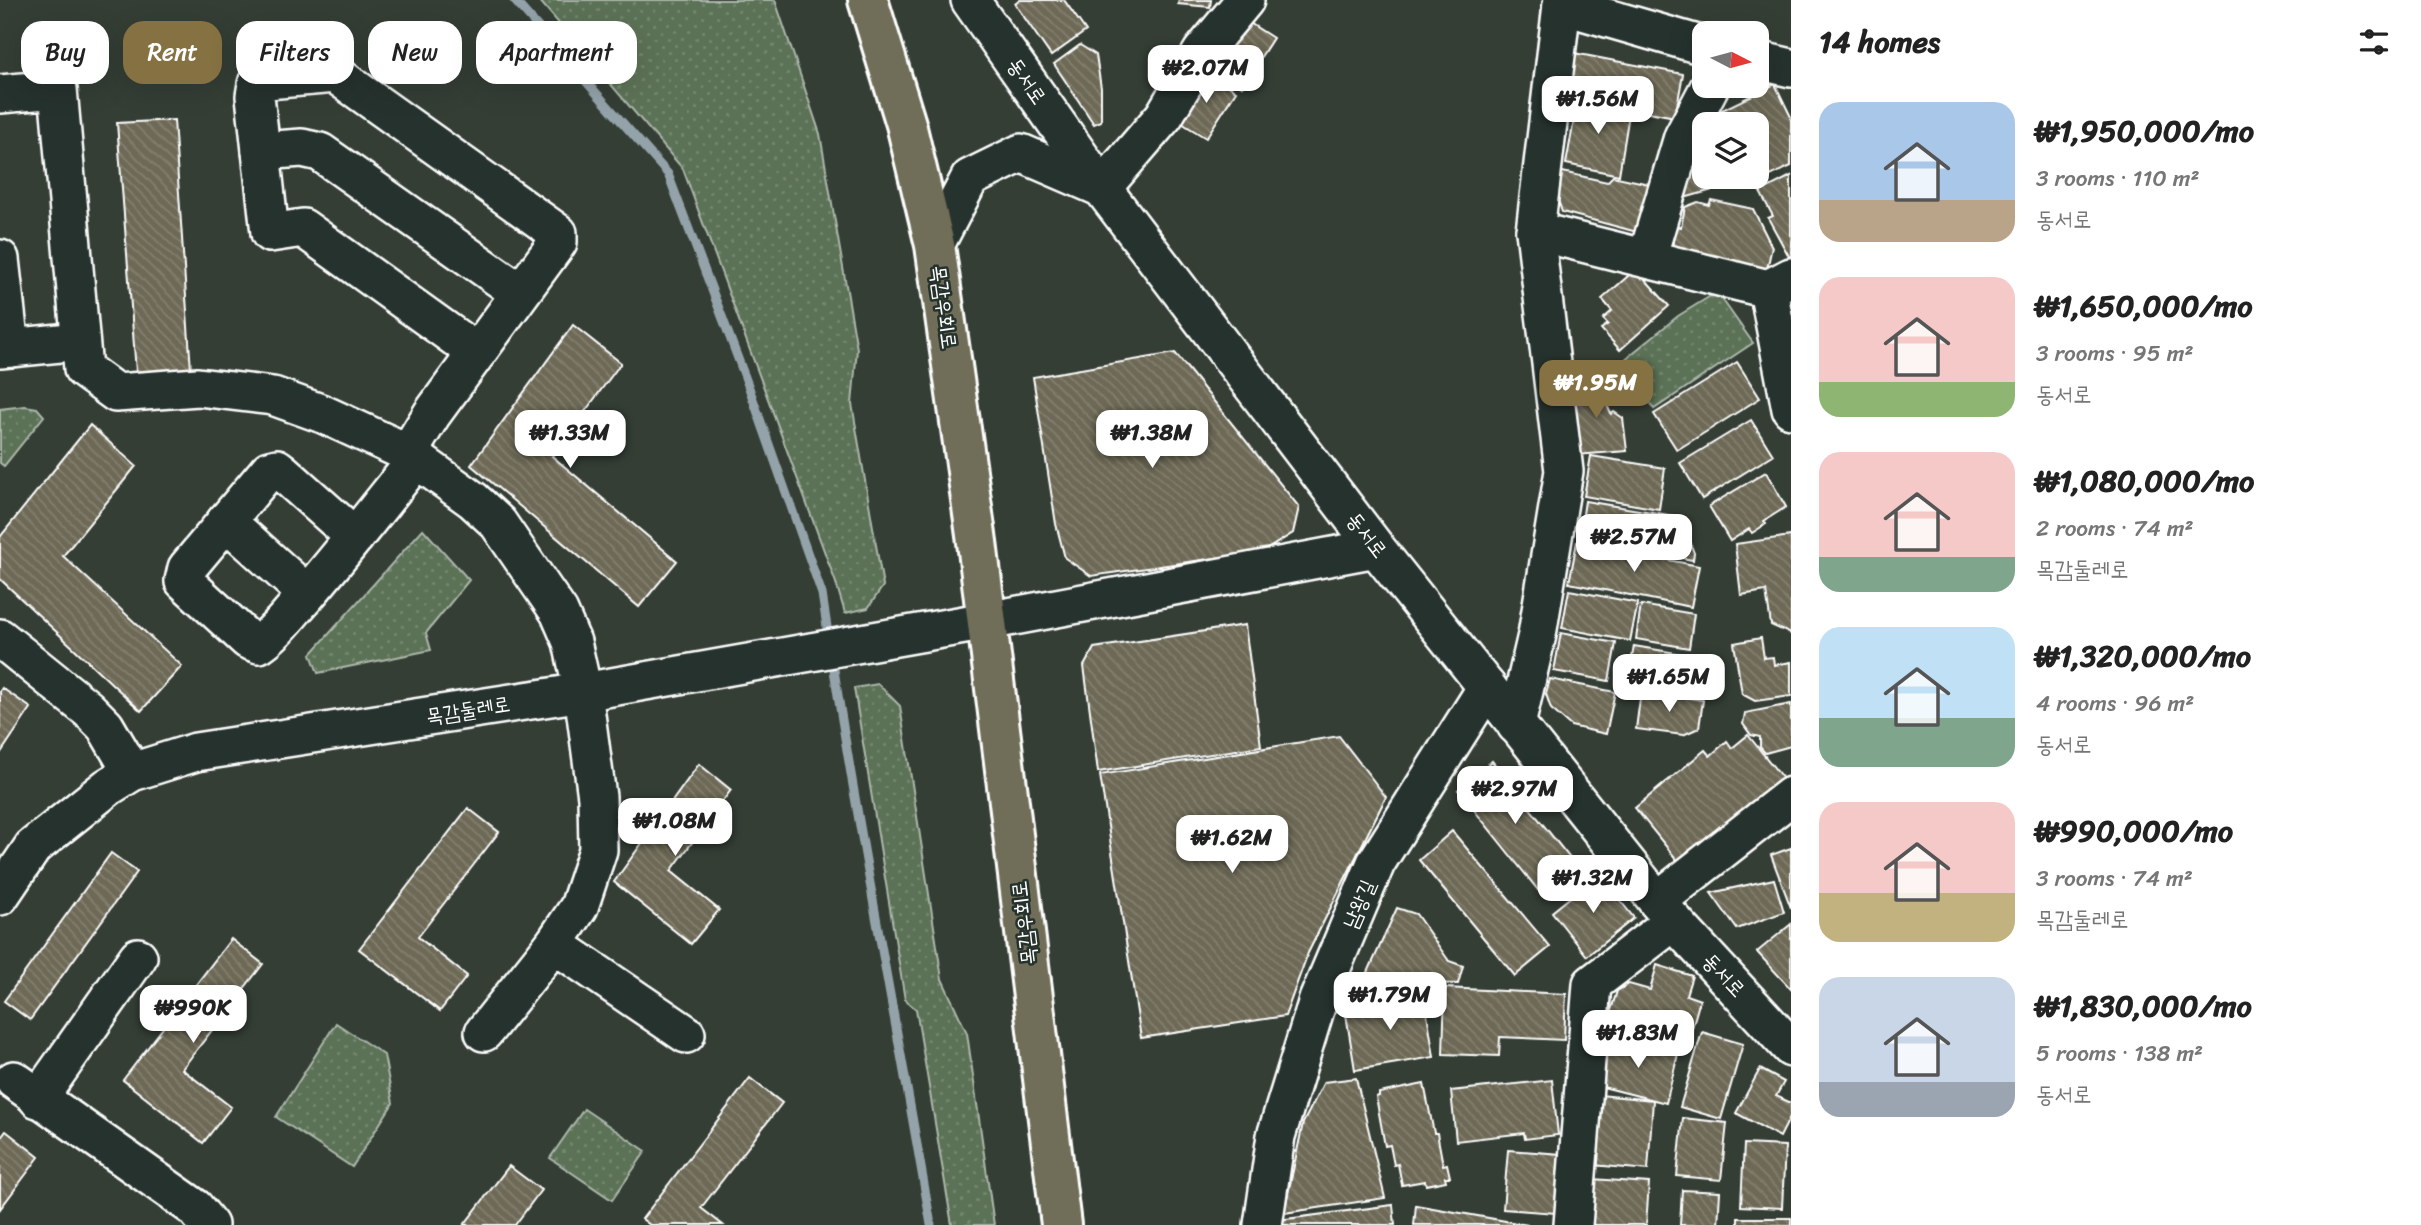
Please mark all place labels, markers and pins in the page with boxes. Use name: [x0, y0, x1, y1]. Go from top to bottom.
pin: ₩2.07M: [1149, 46, 1263, 105]
pin: ₩1.56M: [1541, 76, 1655, 136]
pin: ₩1.95M: [1539, 360, 1653, 420]
pin: ₩1.33M: [513, 410, 627, 470]
pin: ₩1.38M: [1095, 410, 1209, 470]
pin: ₩2.57M: [1577, 514, 1691, 574]
pin: ₩1.65M: [1612, 654, 1726, 714]
pin: ₩2.97M: [1458, 766, 1572, 826]
pin: ₩1.08M: [618, 798, 732, 858]
pin: ₩1.62M: [1175, 816, 1289, 875]
pin: ₩1.32M: [1536, 856, 1650, 915]
pin: ₩1.79M: [1333, 972, 1447, 1032]
pin: ₩990K: [144, 986, 242, 1045]
pin: ₩1.83M: [1581, 1010, 1695, 1070]

